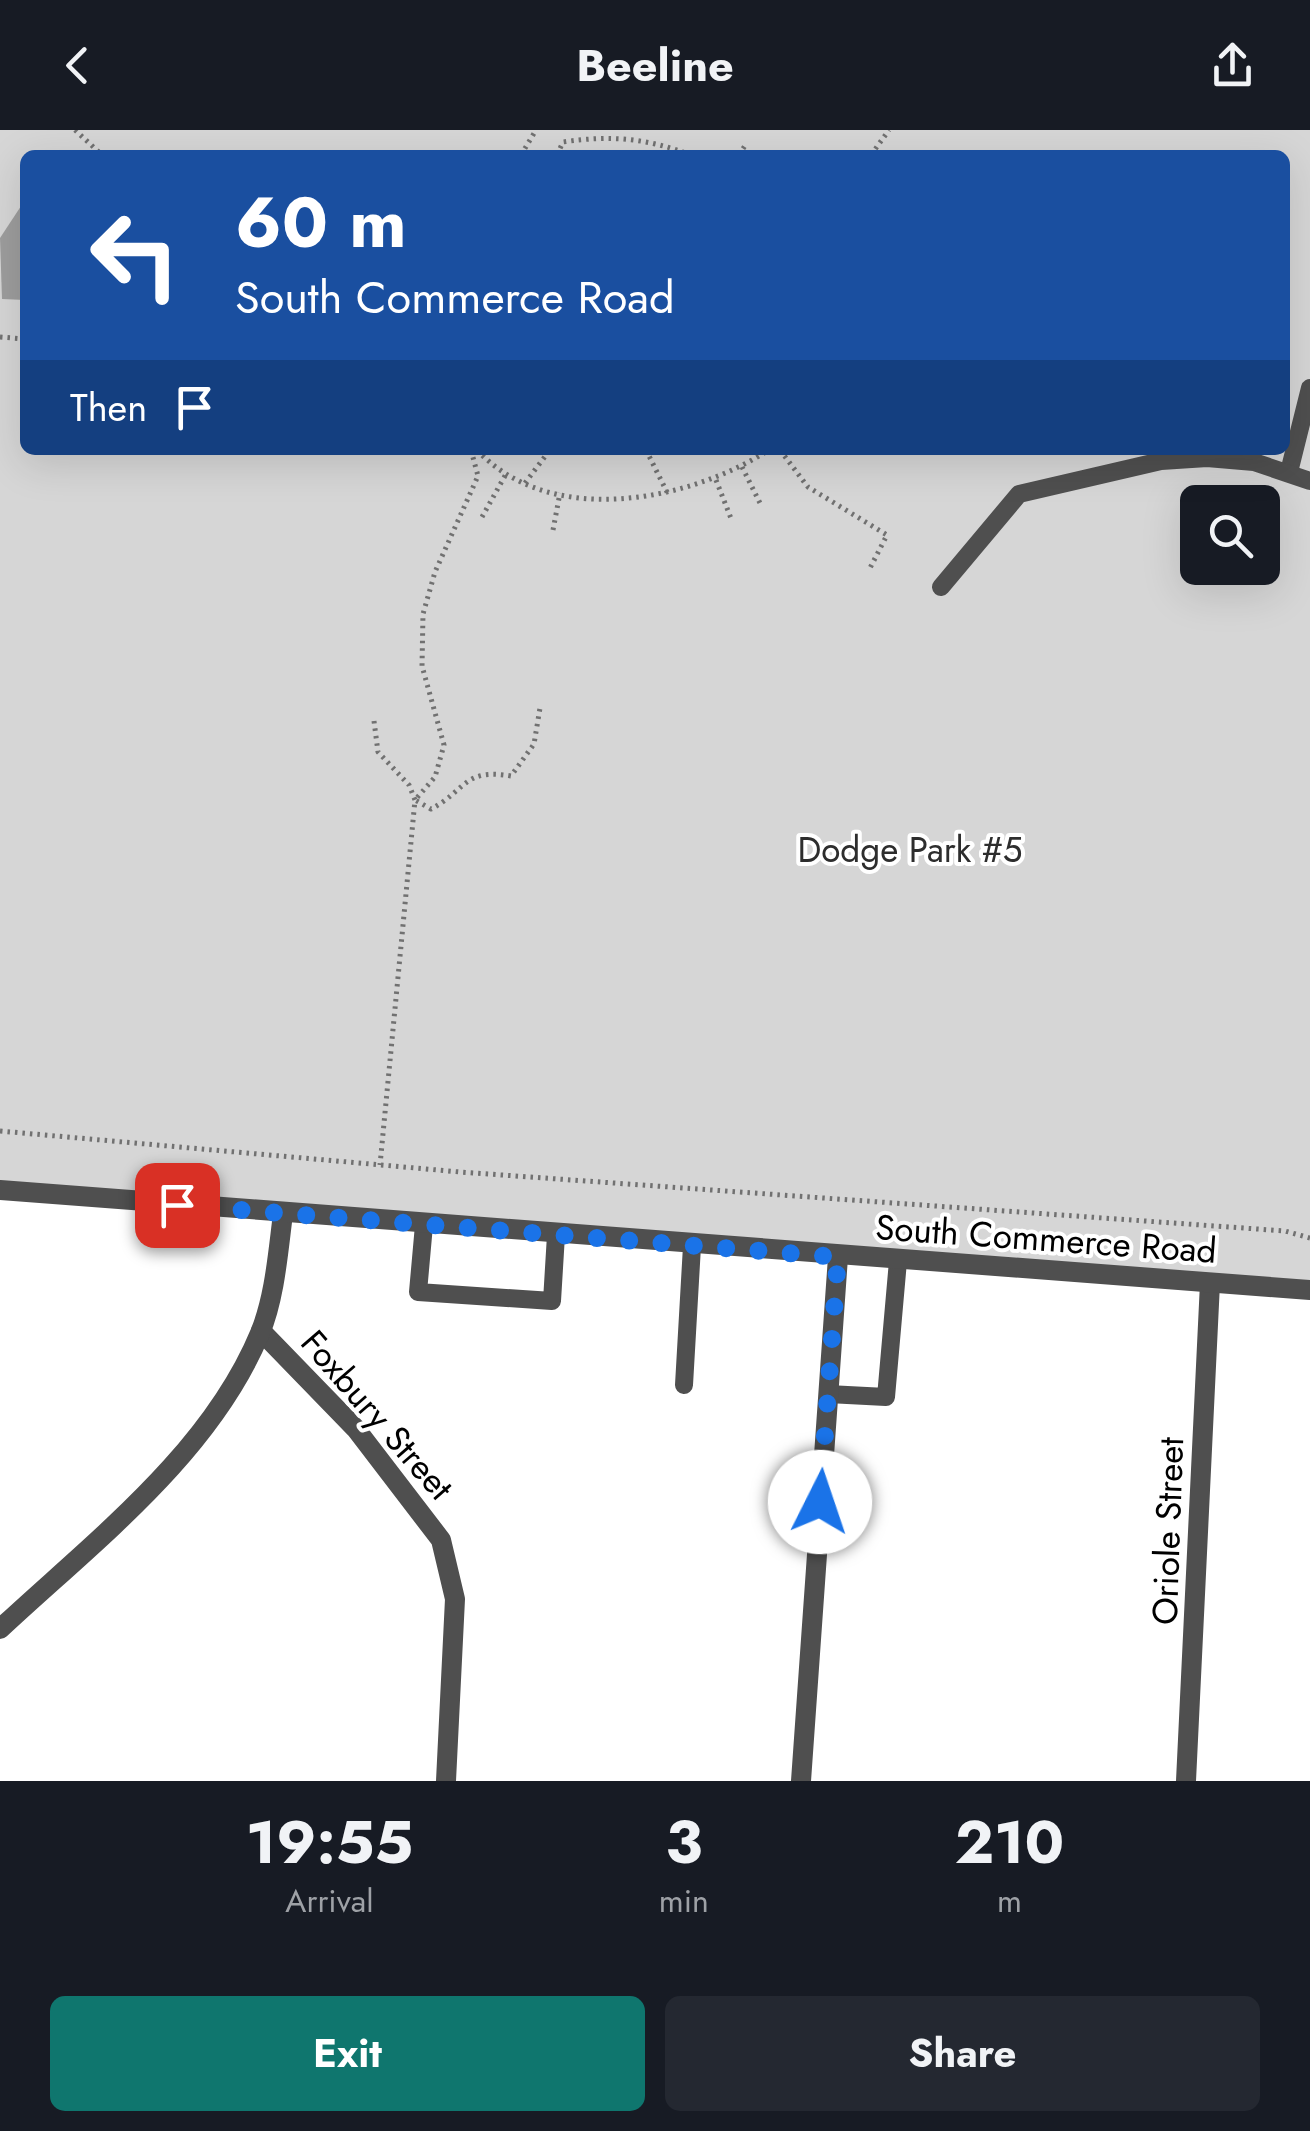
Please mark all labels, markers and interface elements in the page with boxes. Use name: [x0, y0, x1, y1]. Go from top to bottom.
text: Beeline: [576, 33, 734, 98]
icon: back: [50, 38, 105, 93]
icon: share: [1205, 38, 1260, 93]
text: 60 m: [235, 172, 407, 273]
icon: left: [70, 190, 200, 320]
text: South Commerce Road: [235, 265, 675, 330]
text: Then: [70, 380, 147, 435]
icon: arrive: [167, 380, 222, 435]
map controls: [1180, 485, 1280, 585]
button: search: [1180, 485, 1280, 585]
park label: Dodge Park #5: [797, 825, 1023, 875]
pin: [135, 1163, 220, 1248]
icon: arrive: [150, 1178, 205, 1233]
street label: South Commerce Road: [874, 1202, 1218, 1276]
street label: Foxbury Street: [289, 1319, 465, 1511]
street label: Oriole Street: [1140, 1436, 1196, 1626]
position arrow: [768, 1450, 872, 1554]
text: 19:55: [246, 1799, 413, 1886]
text: 3: [665, 1799, 703, 1886]
text: 210: [955, 1799, 1064, 1886]
text: Arrival: [285, 1878, 374, 1924]
text: min: [659, 1878, 709, 1924]
text: m: [997, 1878, 1022, 1924]
button: Exit: [50, 1996, 645, 2111]
button: Share: [665, 1996, 1260, 2111]

